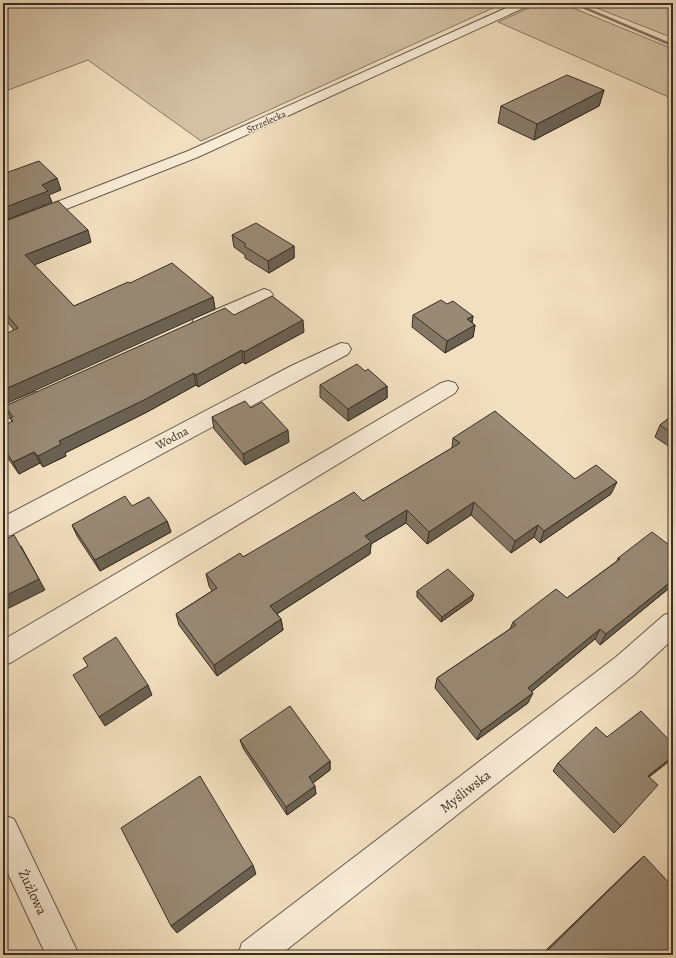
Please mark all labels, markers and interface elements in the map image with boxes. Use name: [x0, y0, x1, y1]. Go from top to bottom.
street label: Strzelecka: [244, 107, 288, 136]
street label: Wodna: [152, 423, 192, 454]
street label: Myśliwska: [436, 765, 495, 817]
street label: Żużlowa: [14, 866, 52, 918]

